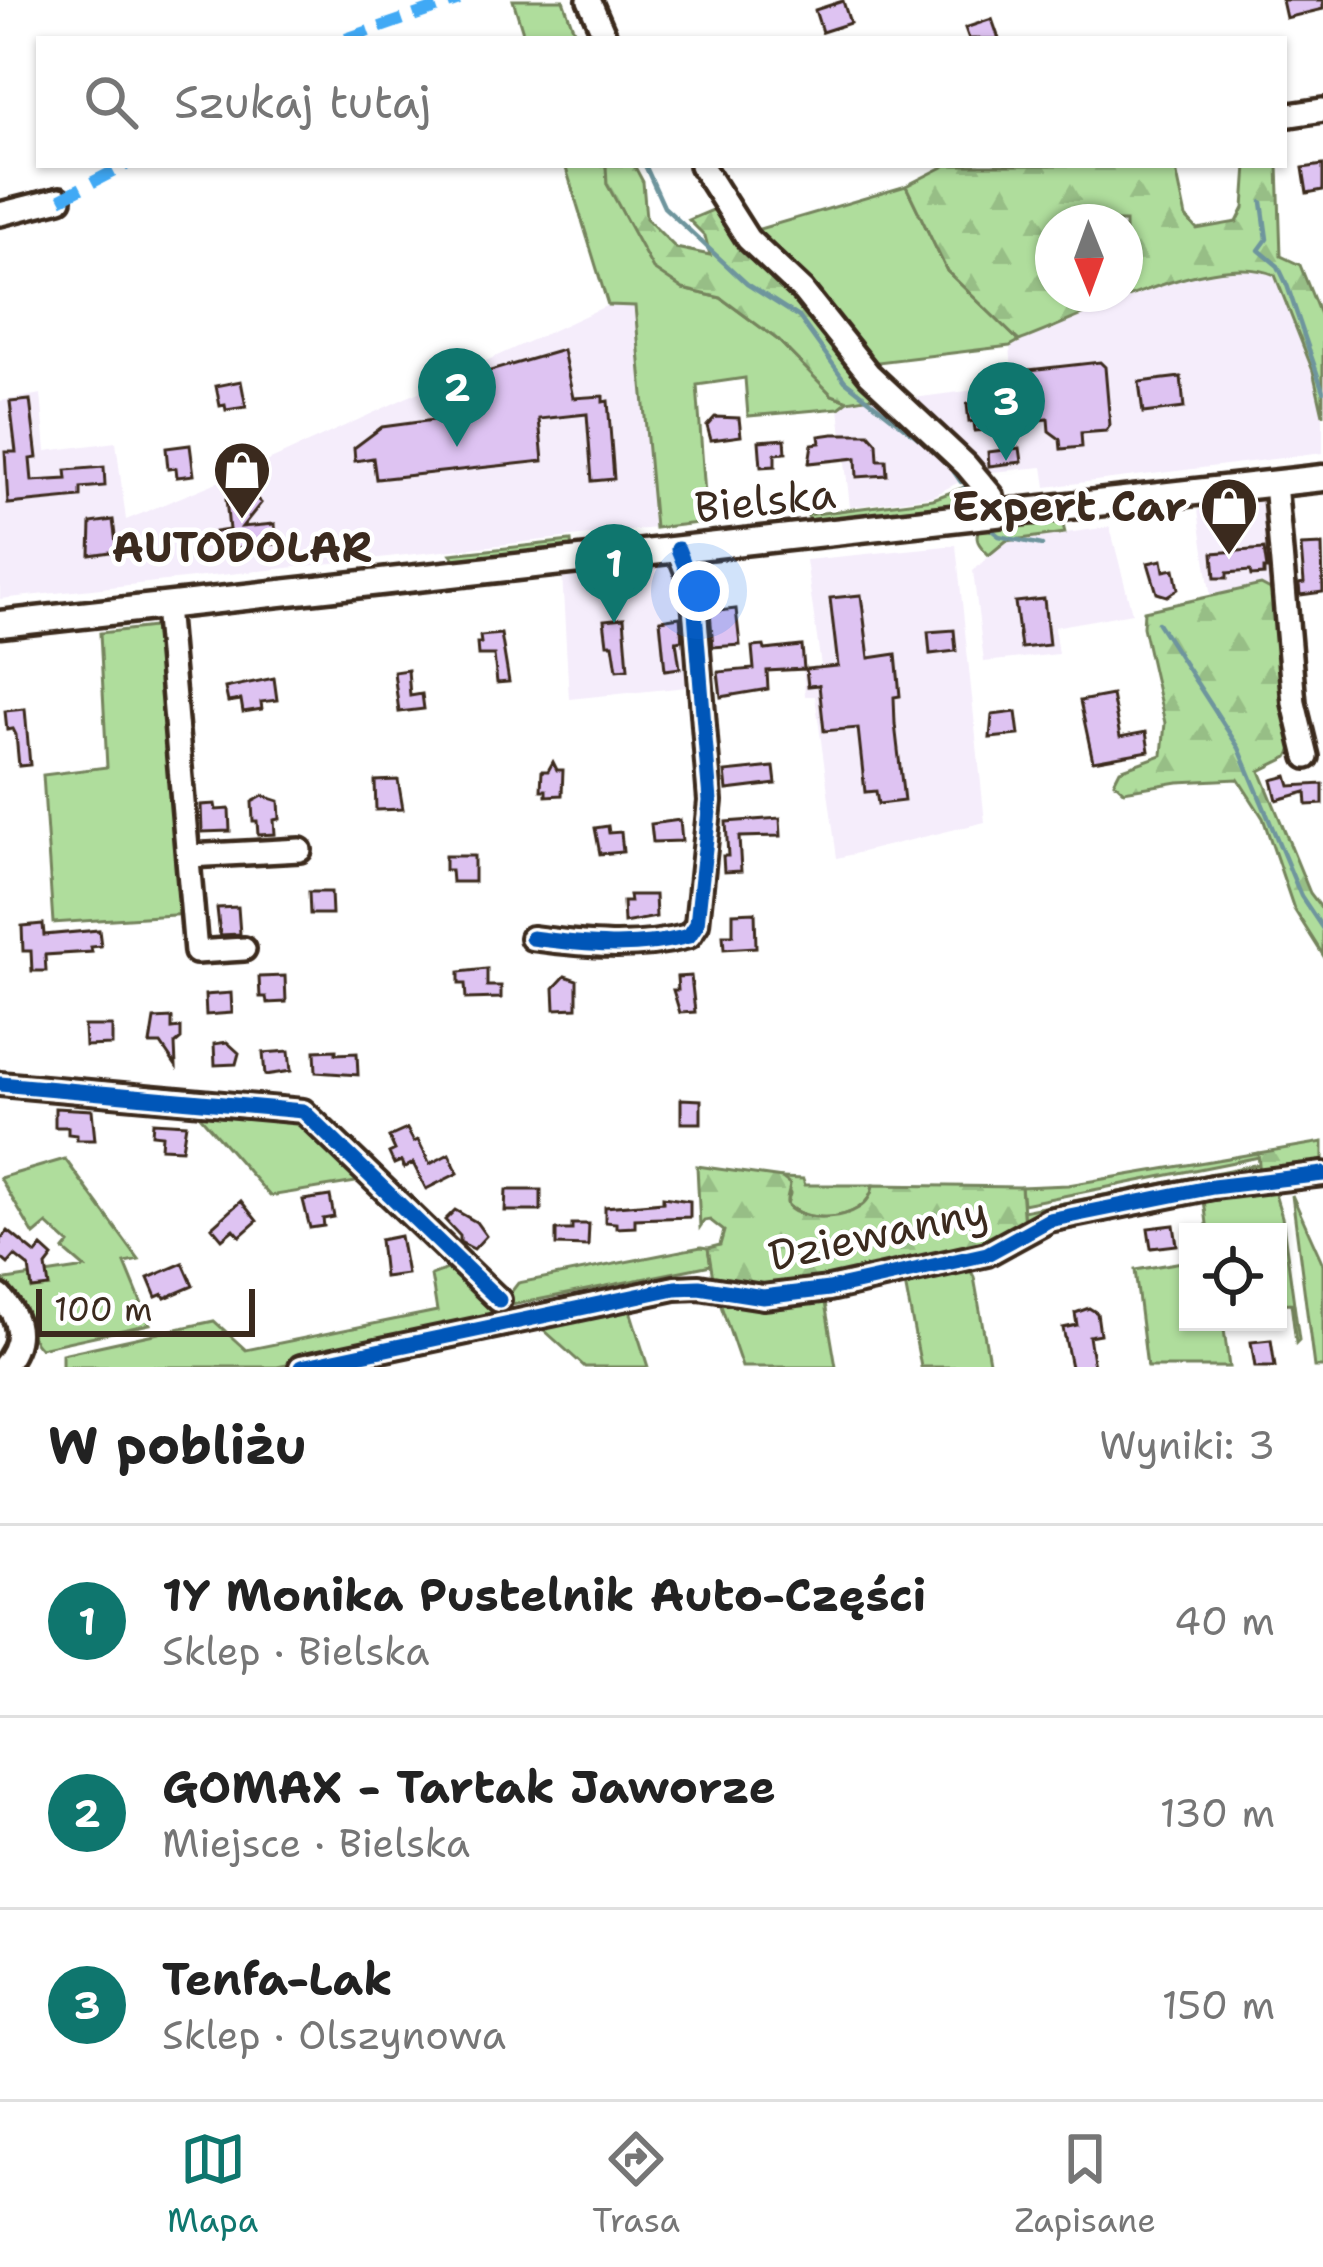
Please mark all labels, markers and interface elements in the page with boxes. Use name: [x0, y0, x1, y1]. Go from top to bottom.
search box: [36, 36, 1287, 168]
icon: search: [78, 69, 144, 135]
text: Szukaj tutaj: [174, 72, 431, 132]
north arrow: [1035, 204, 1143, 312]
pin: 2: [418, 348, 496, 447]
pin: 3: [967, 362, 1045, 461]
shop icon: AUTODOLAR: [211, 439, 273, 521]
street label: Bielska: [692, 465, 838, 535]
shop icon: Expert Car: [1198, 475, 1260, 557]
place label: Expert Car: [952, 478, 1187, 534]
place label: AUTODOLAR: [112, 519, 372, 575]
pin: 1: [575, 524, 653, 623]
your location: [669, 561, 729, 621]
street label: Dziewanny: [763, 1182, 993, 1284]
map controls: [1179, 1223, 1287, 1331]
button: locate: [1179, 1223, 1287, 1331]
scale bar: [36, 1283, 255, 1336]
text: 100 m: [54, 1287, 153, 1332]
text: W pobliżu: [48, 1411, 307, 1479]
text: Wyniki: 3: [1099, 1419, 1275, 1471]
text: 1Y Monika Pustelnik Auto-Części: [162, 1565, 926, 1625]
text: 1: [78, 1595, 96, 1647]
text: 40 m: [1174, 1595, 1275, 1647]
text: Sklep · Bielska: [162, 1625, 429, 1677]
text: GOMAX - Tartak Jaworze: [162, 1757, 776, 1817]
text: 2: [73, 1787, 101, 1839]
text: 130 m: [1160, 1787, 1275, 1839]
text: Miejsce · Bielska: [162, 1817, 470, 1869]
text: Tenfa-Lak: [162, 1949, 393, 2009]
text: 3: [73, 1979, 101, 2031]
text: 150 m: [1162, 1979, 1275, 2031]
text: Sklep · Olszynowa: [162, 2009, 506, 2061]
tab: Mapa: [167, 2126, 258, 2243]
tab: Trasa: [592, 2126, 680, 2243]
tab: Zapisane: [1014, 2126, 1156, 2243]

